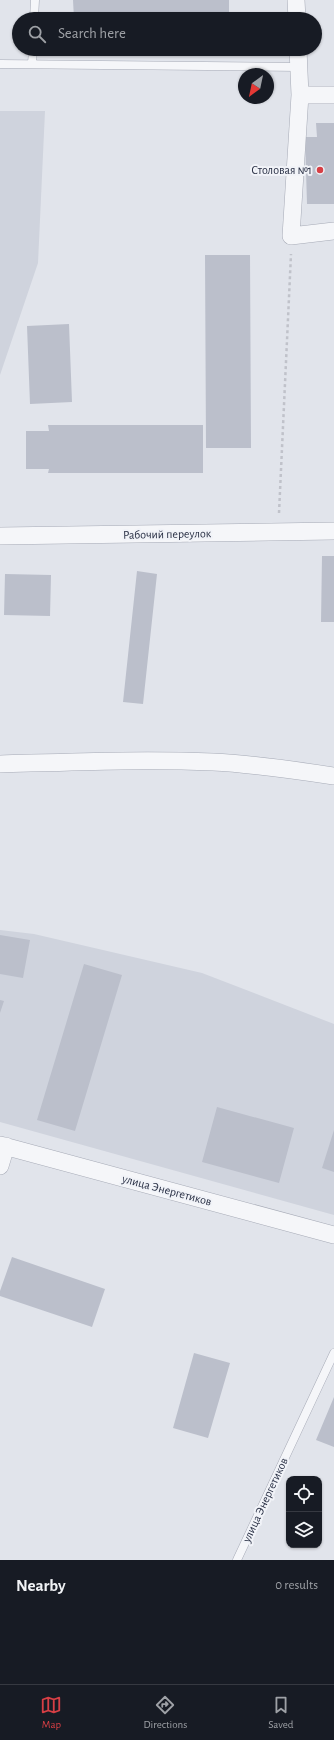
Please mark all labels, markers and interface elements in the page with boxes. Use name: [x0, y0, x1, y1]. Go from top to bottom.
search box: [12, 12, 322, 56]
icon: search: [26, 23, 48, 45]
text: Search here: [58, 26, 126, 41]
north arrow: [238, 68, 274, 104]
place label: Столовая №1: [251, 164, 312, 176]
marker: Столовая №1: [315, 165, 325, 175]
street label: Рабочий переулок: [123, 527, 212, 542]
street label: улица Энергетиков: [120, 1172, 213, 1209]
street label: улица Энергетиков: [240, 1455, 291, 1546]
map controls: [286, 1476, 322, 1548]
button: locate: [286, 1476, 322, 1512]
button: layers: [286, 1512, 322, 1548]
text: Nearby: [16, 1577, 66, 1594]
text: 0 results: [275, 1579, 318, 1592]
tab: Map: [40, 1694, 62, 1731]
tab: Directions: [143, 1694, 187, 1731]
tab: Saved: [268, 1694, 293, 1731]

